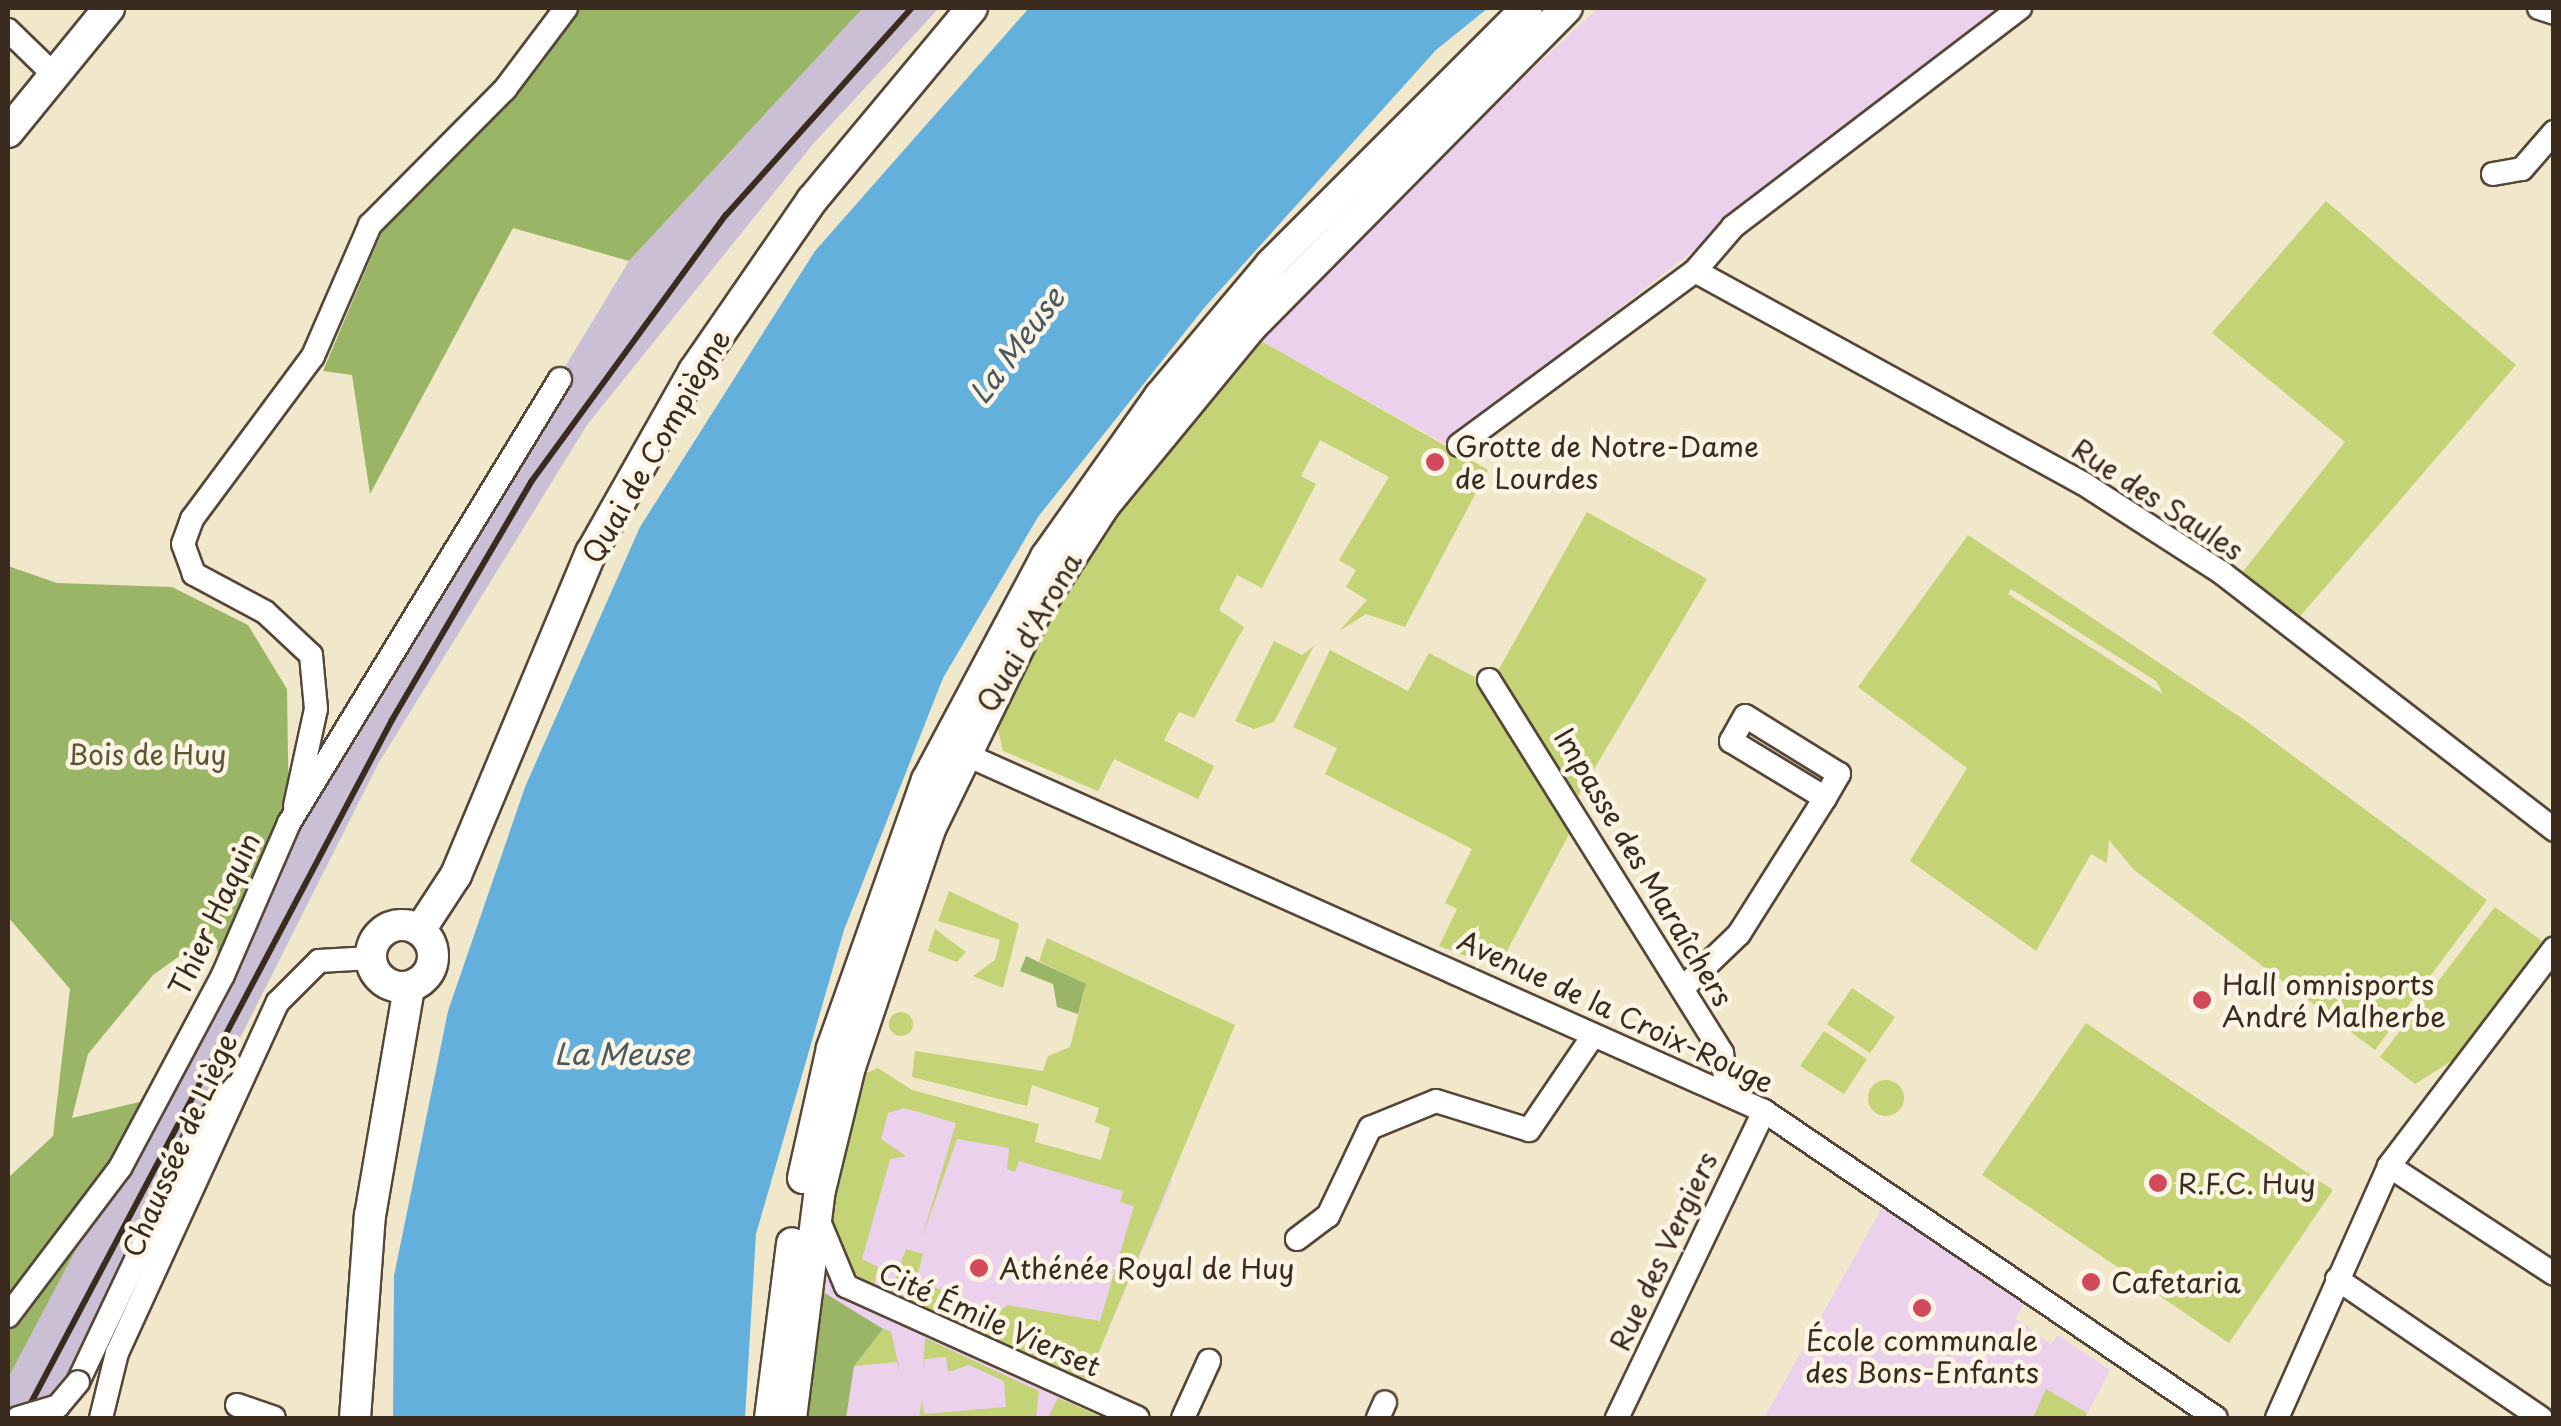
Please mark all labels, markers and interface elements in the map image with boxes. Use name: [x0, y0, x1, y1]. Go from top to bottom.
water label: La Meuse: [961, 280, 1071, 410]
street label: Quai de Compiègne: [575, 323, 737, 569]
place label: Grotte de Notre-Dame de Lourdes: [1455, 429, 1760, 495]
street label: Rue des Saules: [2065, 430, 2251, 568]
marker: Grotte de Notre-Dame de Lourdes: [1424, 451, 1446, 473]
street label: Quai d'Arona: [970, 546, 1088, 718]
street label: Impasse des Maraîchers: [1547, 720, 1741, 1014]
park label: Bois de Huy: [67, 737, 227, 771]
street label: Thier Haquin: [162, 827, 266, 1001]
street label: Avenue de la Croix-Rouge: [1452, 923, 1780, 1099]
place label: Hall omnisports André Malherbe: [2222, 967, 2445, 1033]
marker: Hall omnisports André Malherbe: [2191, 989, 2213, 1011]
street label: Chaussée de Liège: [114, 1026, 244, 1264]
water label: La Meuse: [554, 1035, 690, 1071]
street label: Rue des Vergiers: [1601, 1144, 1725, 1358]
place label: R.F.C. Huy: [2178, 1166, 2317, 1200]
marker: R.F.C. Huy: [2147, 1172, 2169, 1194]
place label: Athénée Royal de Huy: [999, 1251, 1298, 1285]
street label: Cité Émile Vierset: [873, 1255, 1107, 1383]
marker: Athénée Royal de Huy: [968, 1257, 990, 1279]
place label: Cafetaria: [2111, 1265, 2241, 1299]
marker: Cafetaria: [2080, 1271, 2102, 1293]
marker: École communale des Bons-Enfants: [1911, 1297, 1933, 1319]
place label: École communale des Bons-Enfants: [1804, 1323, 2040, 1389]

